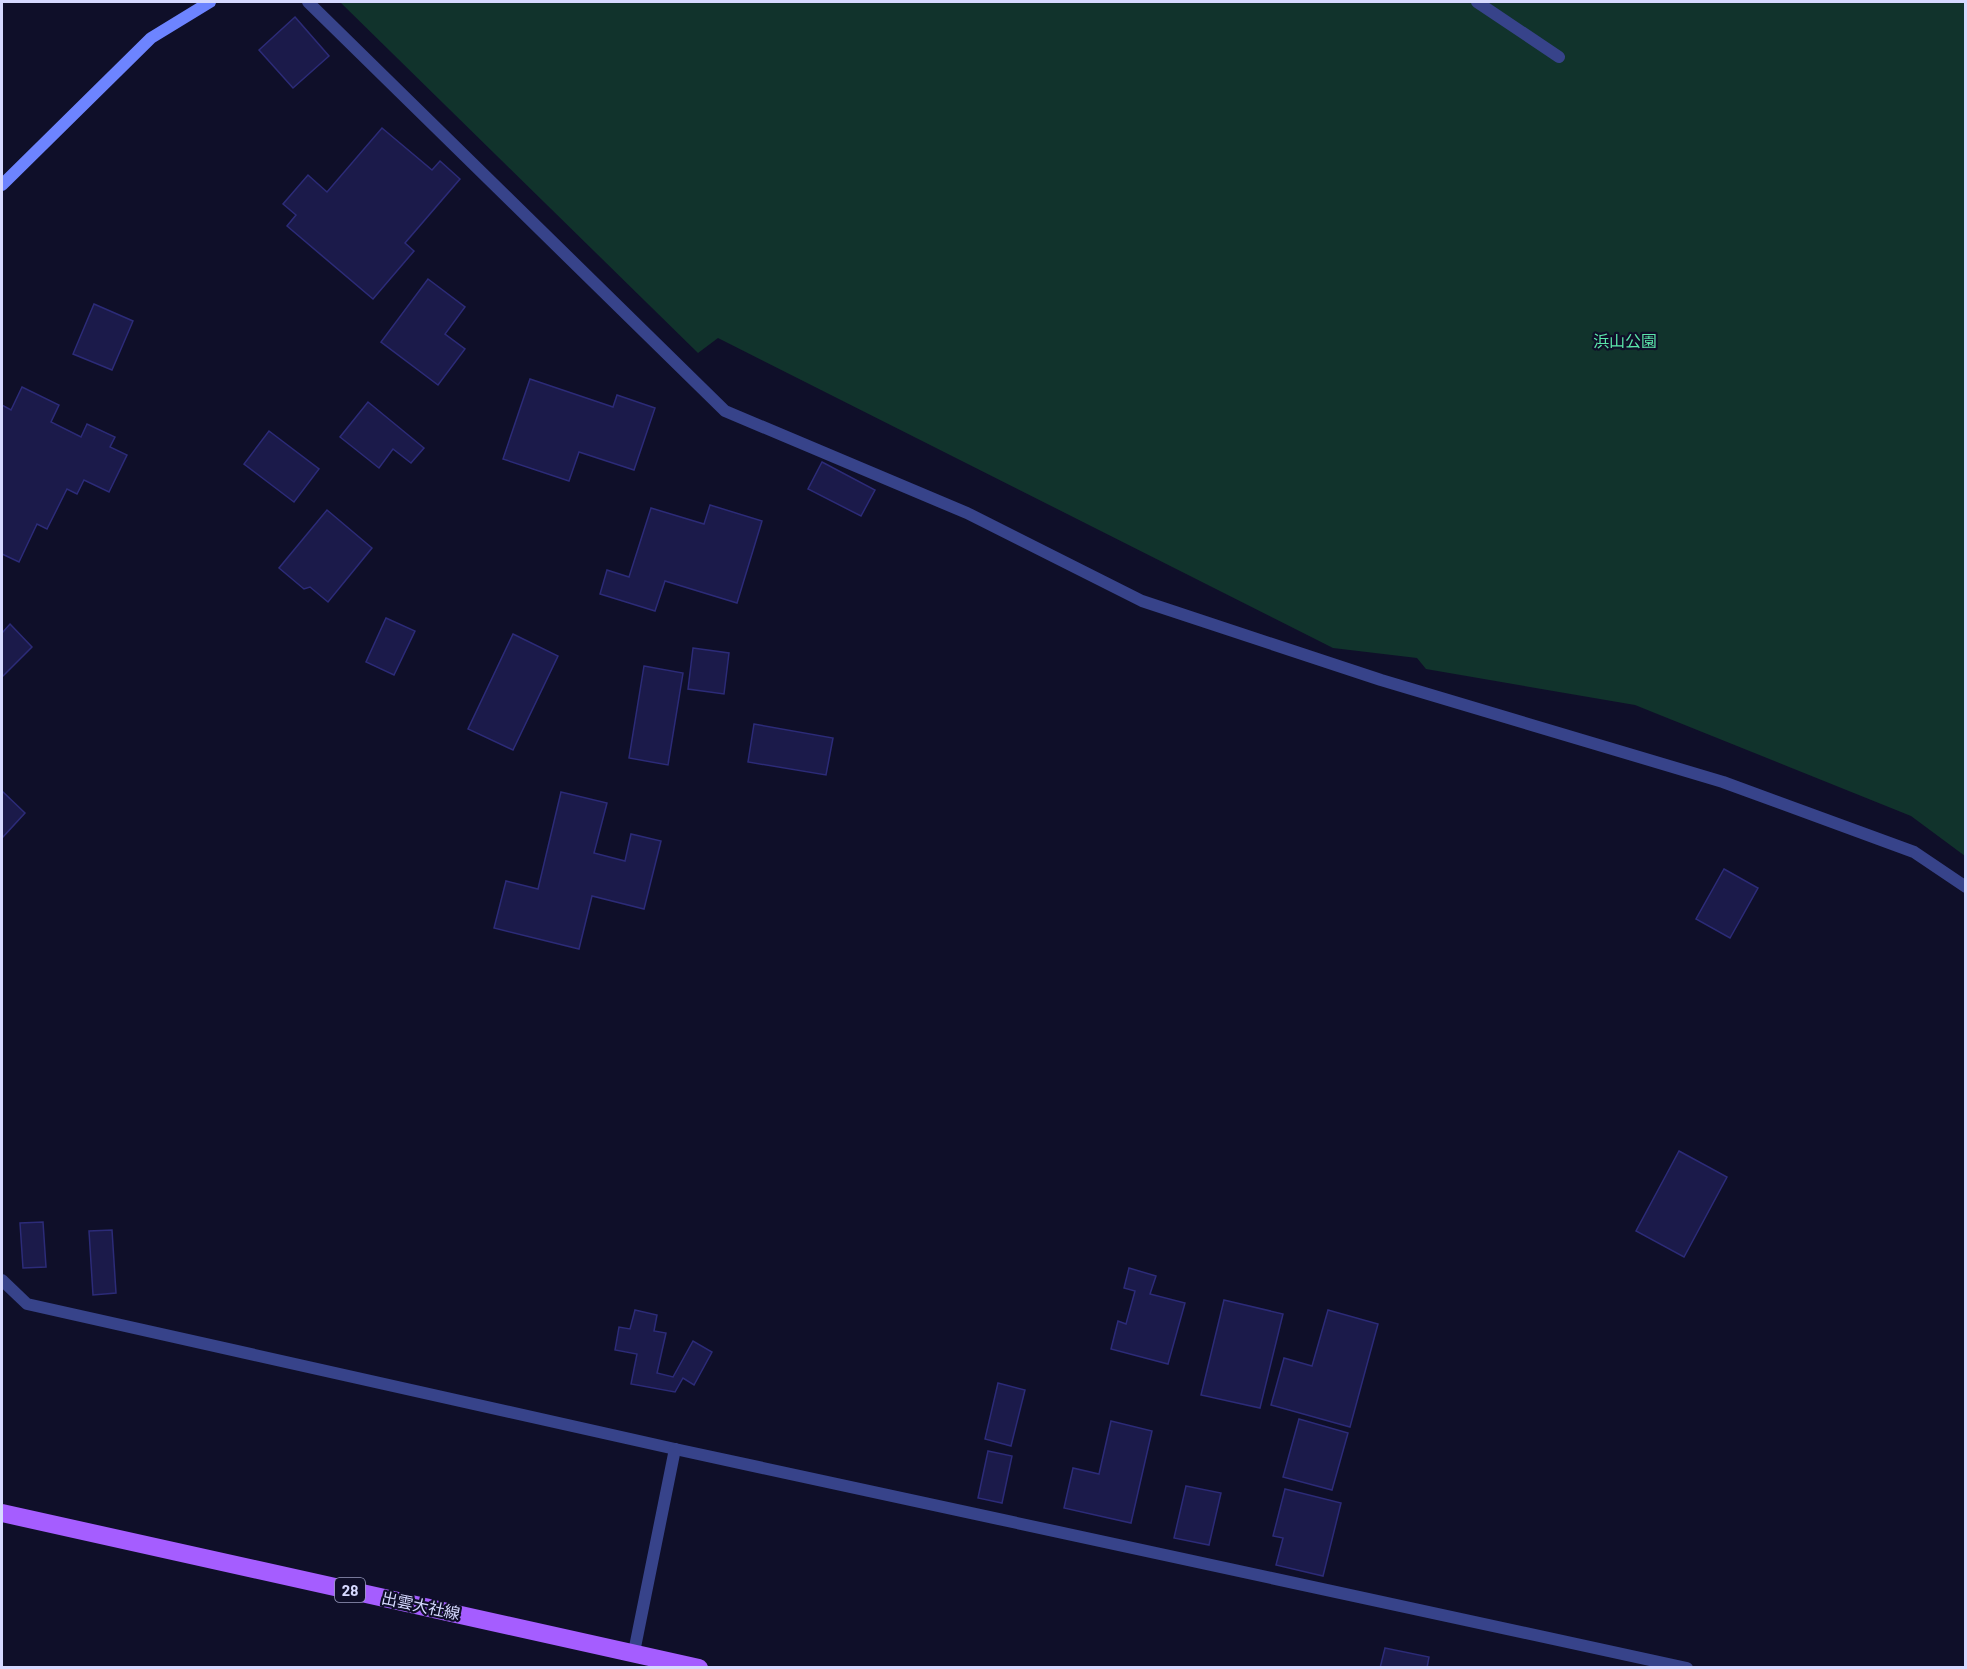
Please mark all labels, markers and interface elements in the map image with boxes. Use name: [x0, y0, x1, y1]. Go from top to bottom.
park label: 浜山公園: [1593, 331, 1657, 350]
road number: 28: [335, 1578, 365, 1602]
street label: 出雲大社線: [380, 1587, 462, 1623]

